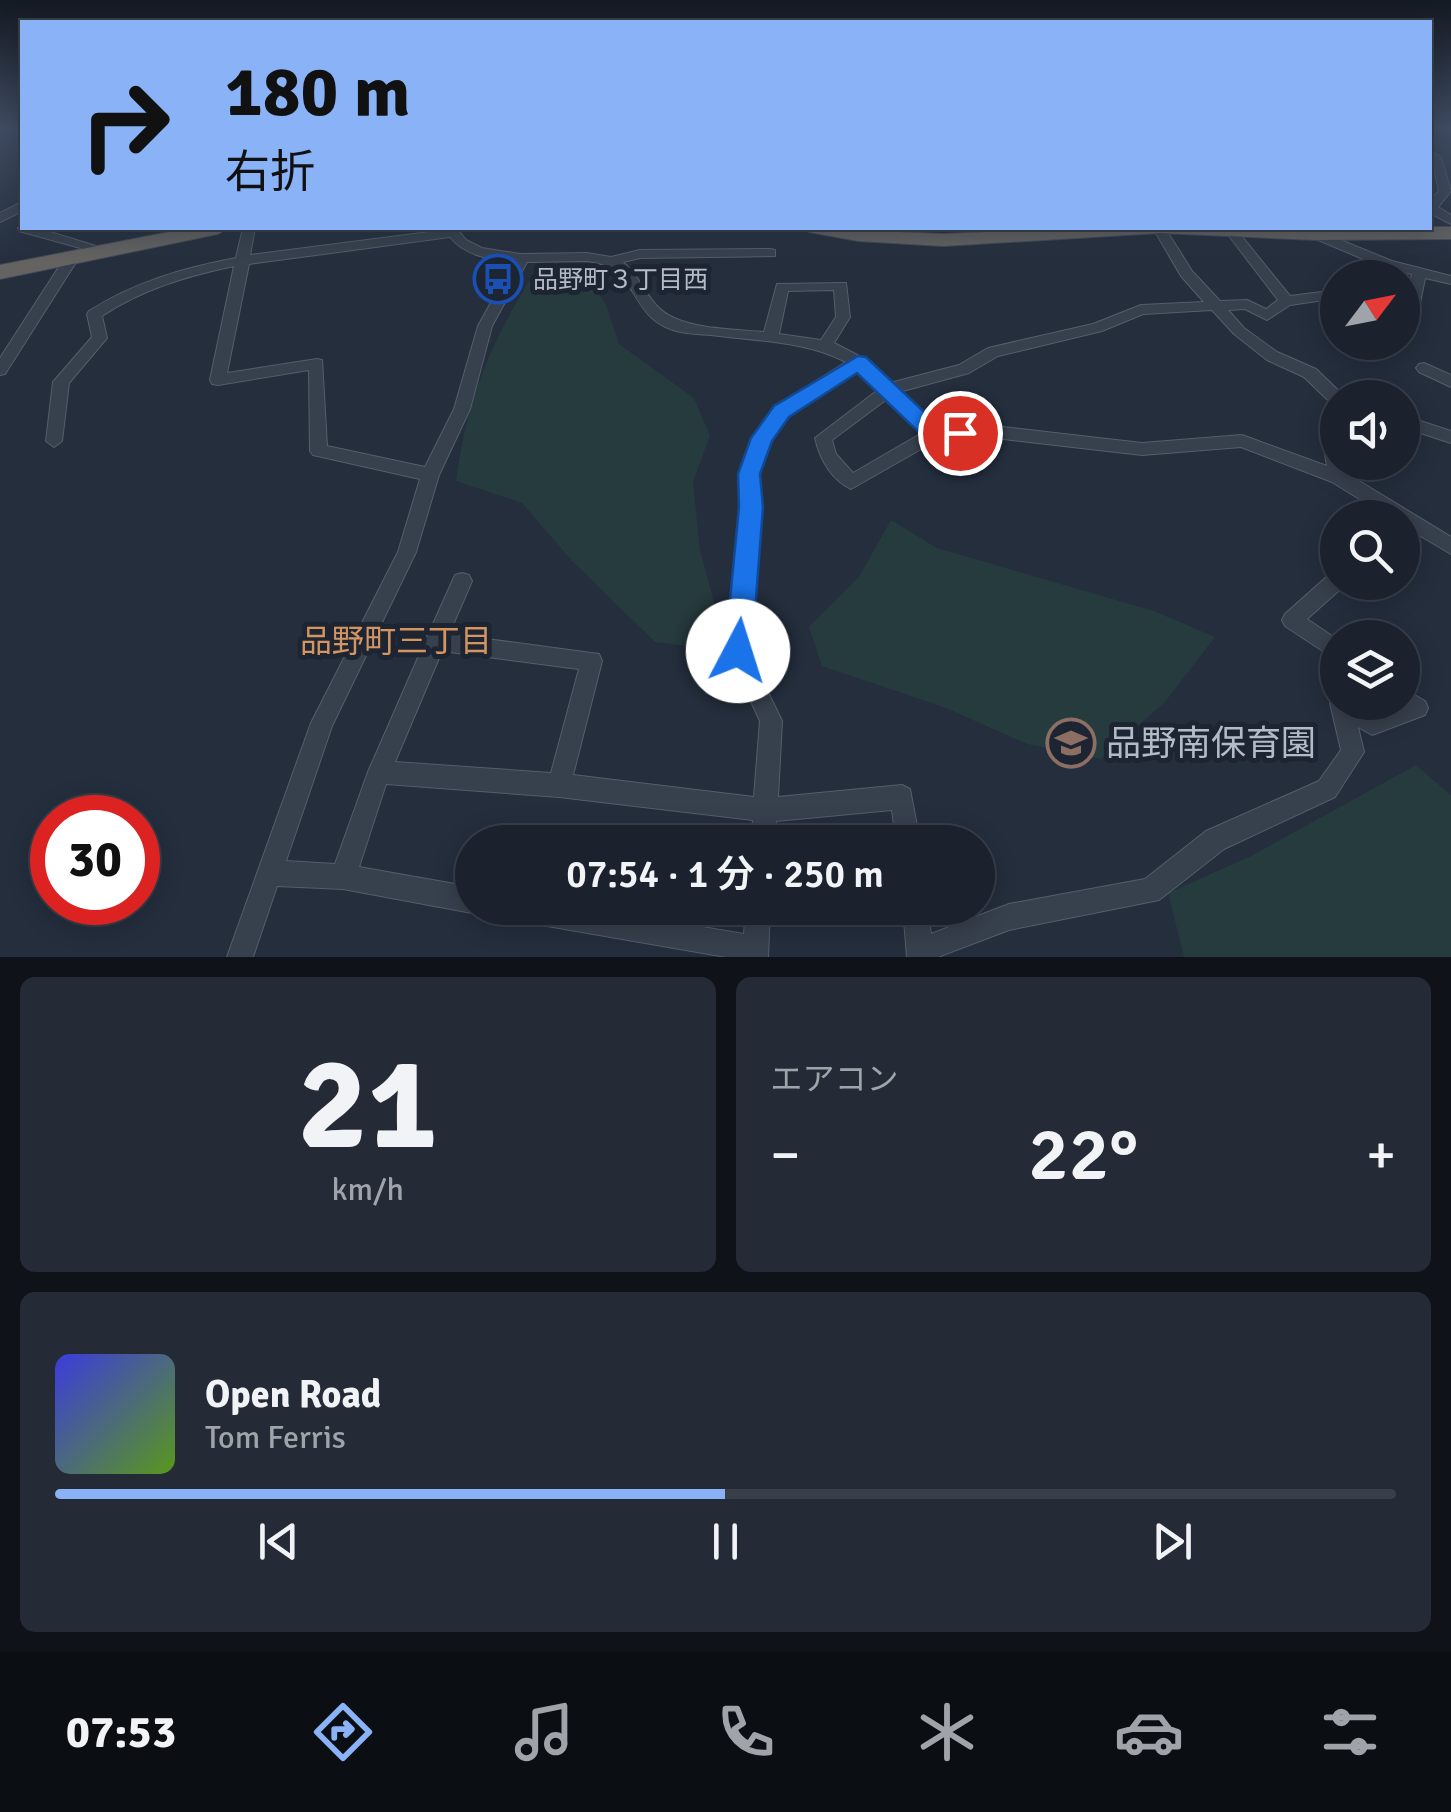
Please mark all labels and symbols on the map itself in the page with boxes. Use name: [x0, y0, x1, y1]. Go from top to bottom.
bus stop icon: 品野町３丁目西: [472, 253, 524, 305]
north arrow: [1320, 260, 1420, 360]
place label: 品野町３丁目西: [533, 264, 708, 295]
pin: [918, 391, 1003, 476]
position arrow: [686, 599, 790, 703]
district label: 品野町三丁目: [300, 622, 492, 661]
school or university icon: 品野南保育園: [1045, 717, 1097, 769]
place label: 品野南保育園: [1106, 722, 1316, 765]
speed limit sign: 30: [30, 795, 160, 925]

